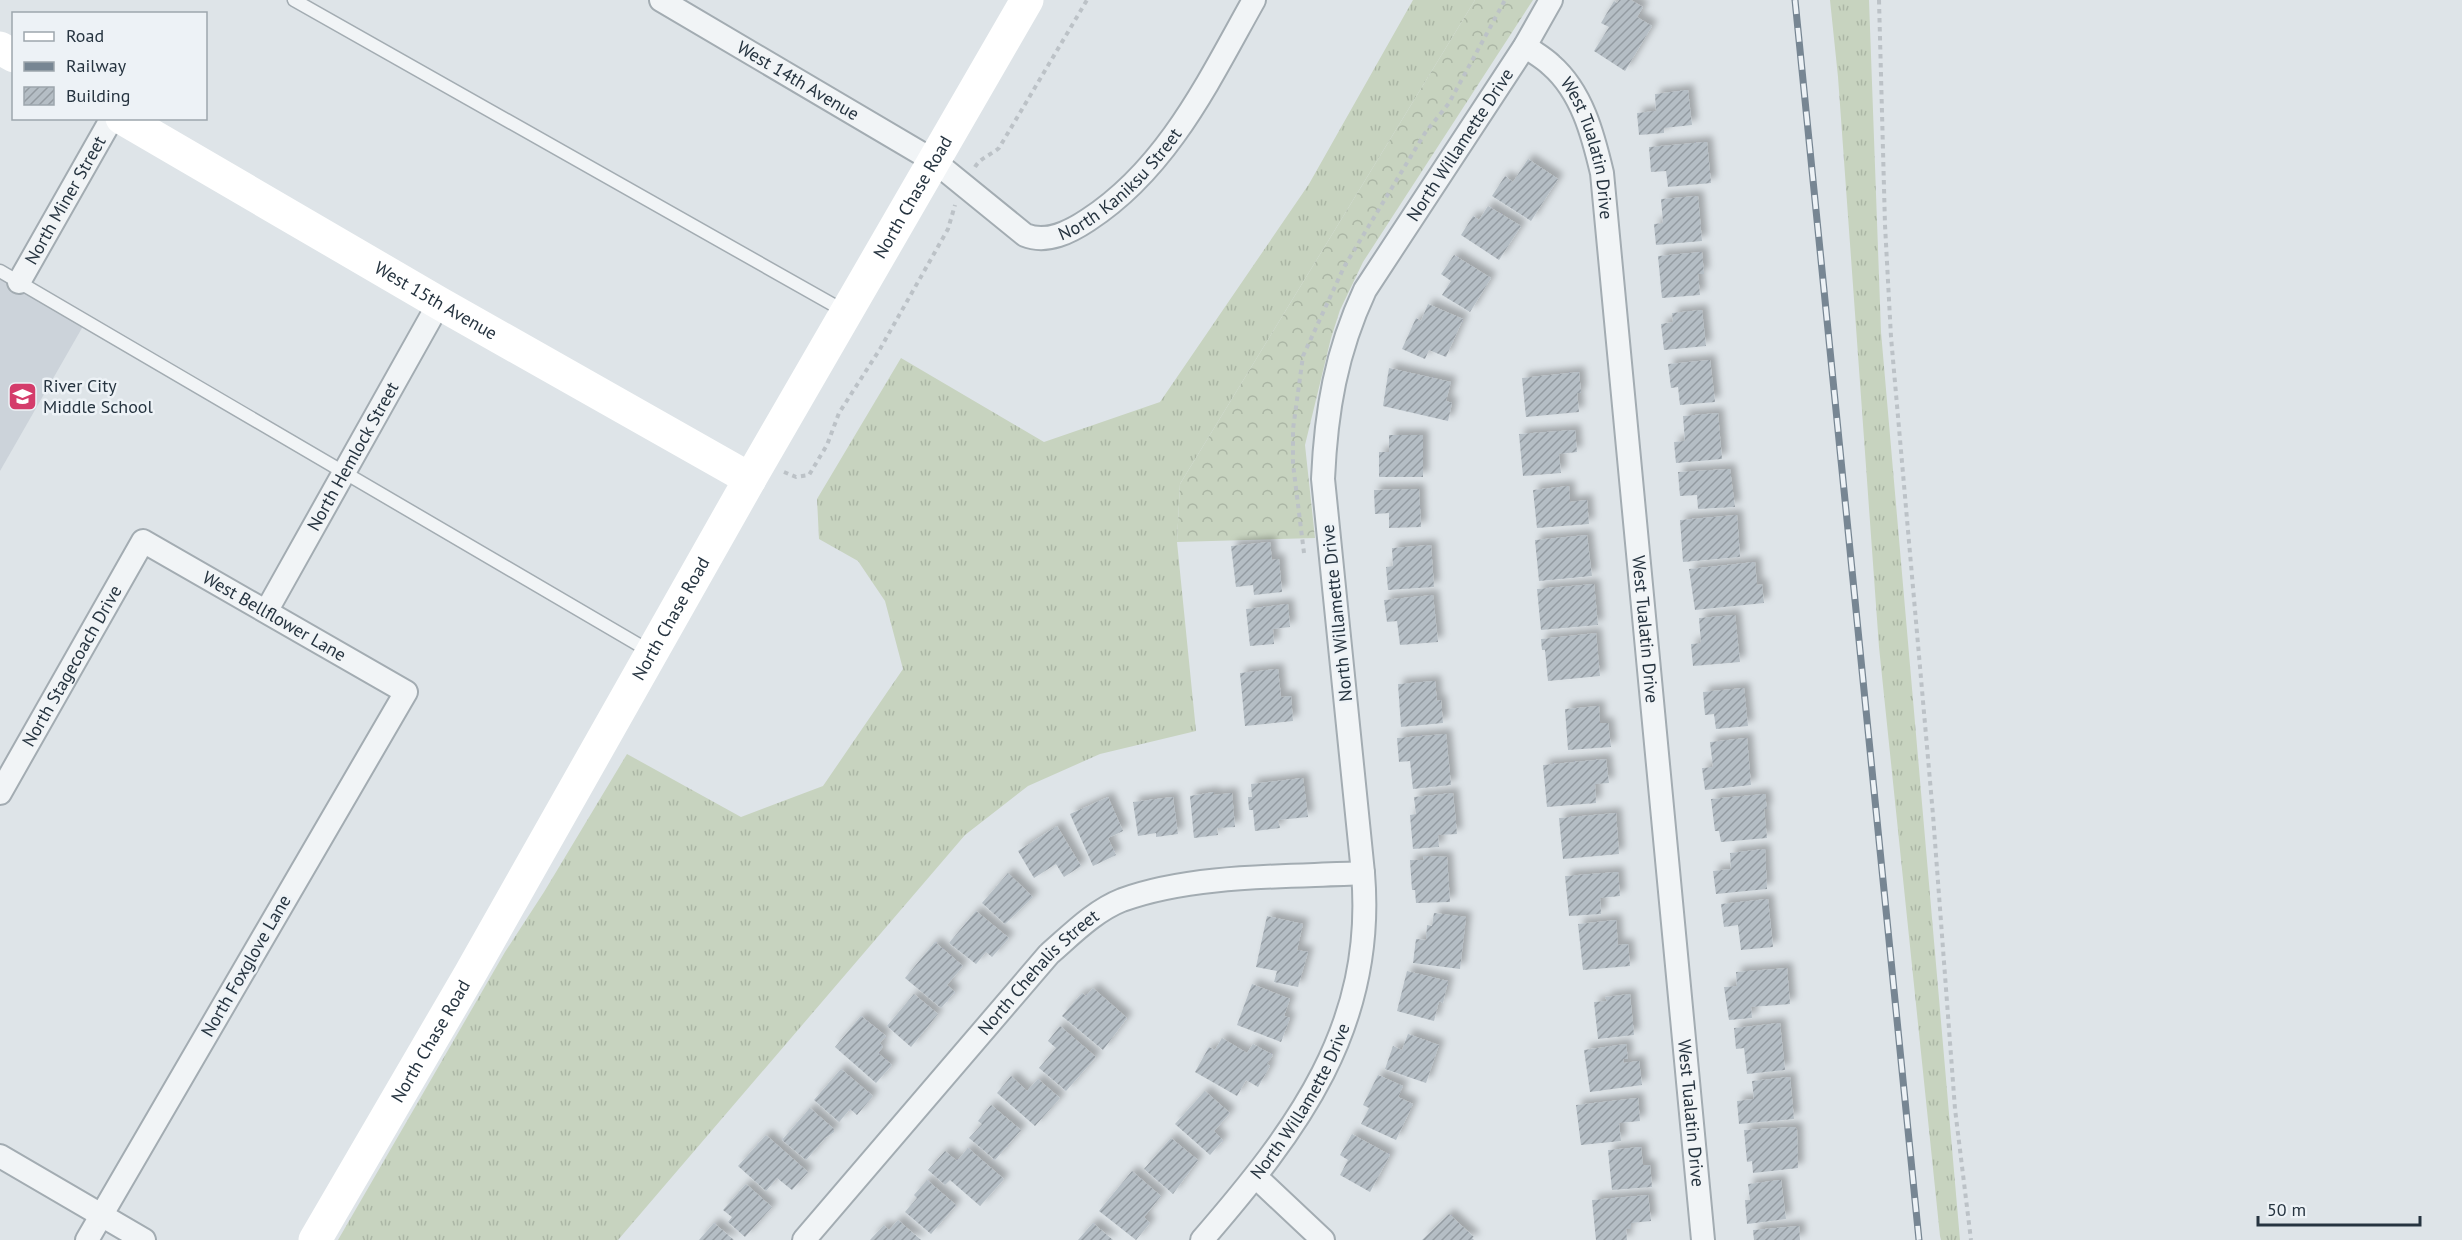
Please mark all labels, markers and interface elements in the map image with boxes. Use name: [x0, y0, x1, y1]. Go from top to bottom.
legend: [12, 12, 207, 120]
text: Road: [66, 24, 104, 47]
street label: West 14th Avenue: [733, 35, 863, 125]
text: Railway: [66, 54, 127, 77]
street label: North Willamette Drive: [1401, 64, 1518, 225]
street label: West Tualatin Drive: [1556, 72, 1618, 220]
text: Building: [66, 84, 130, 107]
street label: North Kaniksu Street: [1054, 123, 1186, 245]
street label: North Miner Street: [19, 132, 111, 268]
street label: North Chase Road: [868, 132, 957, 263]
street label: West 15th Avenue: [370, 256, 501, 345]
place label: River City Middle School: [43, 374, 153, 418]
street label: North Hemlock Street: [302, 378, 403, 535]
school or university icon: River City Middle School: [6, 380, 38, 412]
street label: North Willamette Drive: [1316, 523, 1357, 703]
street label: North Chase Road: [627, 553, 714, 684]
street label: West Tualatin Drive: [1627, 554, 1664, 704]
street label: West Bellflower Lane: [198, 566, 350, 666]
street label: North Stagecoach Drive: [17, 581, 127, 751]
street label: North Foxglove Lane: [196, 891, 296, 1041]
street label: North Chehalis Street: [973, 904, 1103, 1040]
street label: North Chase Road: [386, 976, 475, 1106]
street label: North Willamette Drive: [1245, 1020, 1355, 1184]
street label: West Tualatin Drive: [1673, 1038, 1710, 1188]
scale bar: [2258, 1189, 2420, 1227]
text: 50 m: [2267, 1198, 2306, 1221]

